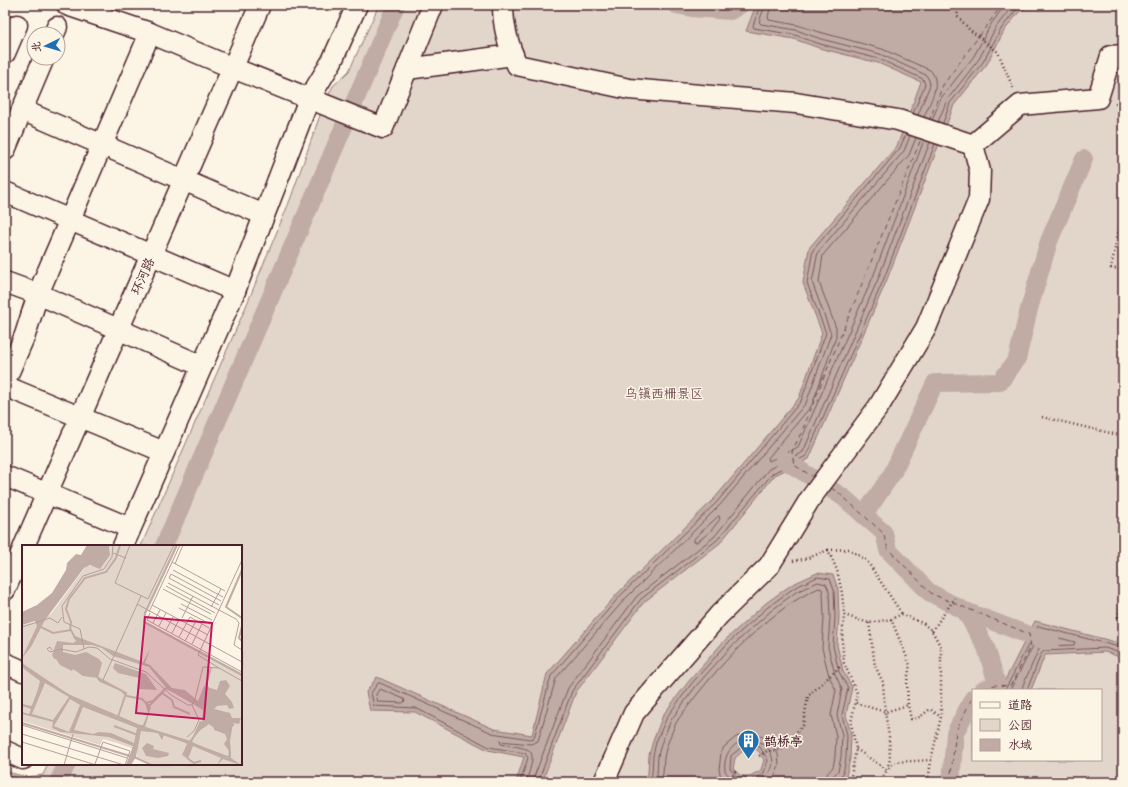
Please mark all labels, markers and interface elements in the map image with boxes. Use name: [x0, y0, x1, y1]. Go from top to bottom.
north arrow: [26, 26, 66, 66]
text: 北: [27, 41, 44, 53]
street label: 环河路: [125, 254, 158, 297]
park label: 乌镇西栅景区: [625, 383, 703, 402]
inset map: [22, 545, 242, 765]
legend: [972, 689, 1102, 761]
text: 道路: [1008, 695, 1032, 713]
text: 公园: [1008, 715, 1032, 733]
building icon: 鹊桥亭: [735, 728, 761, 761]
place label: 鹊桥亭: [764, 731, 803, 750]
text: 水域: [1008, 735, 1032, 753]

